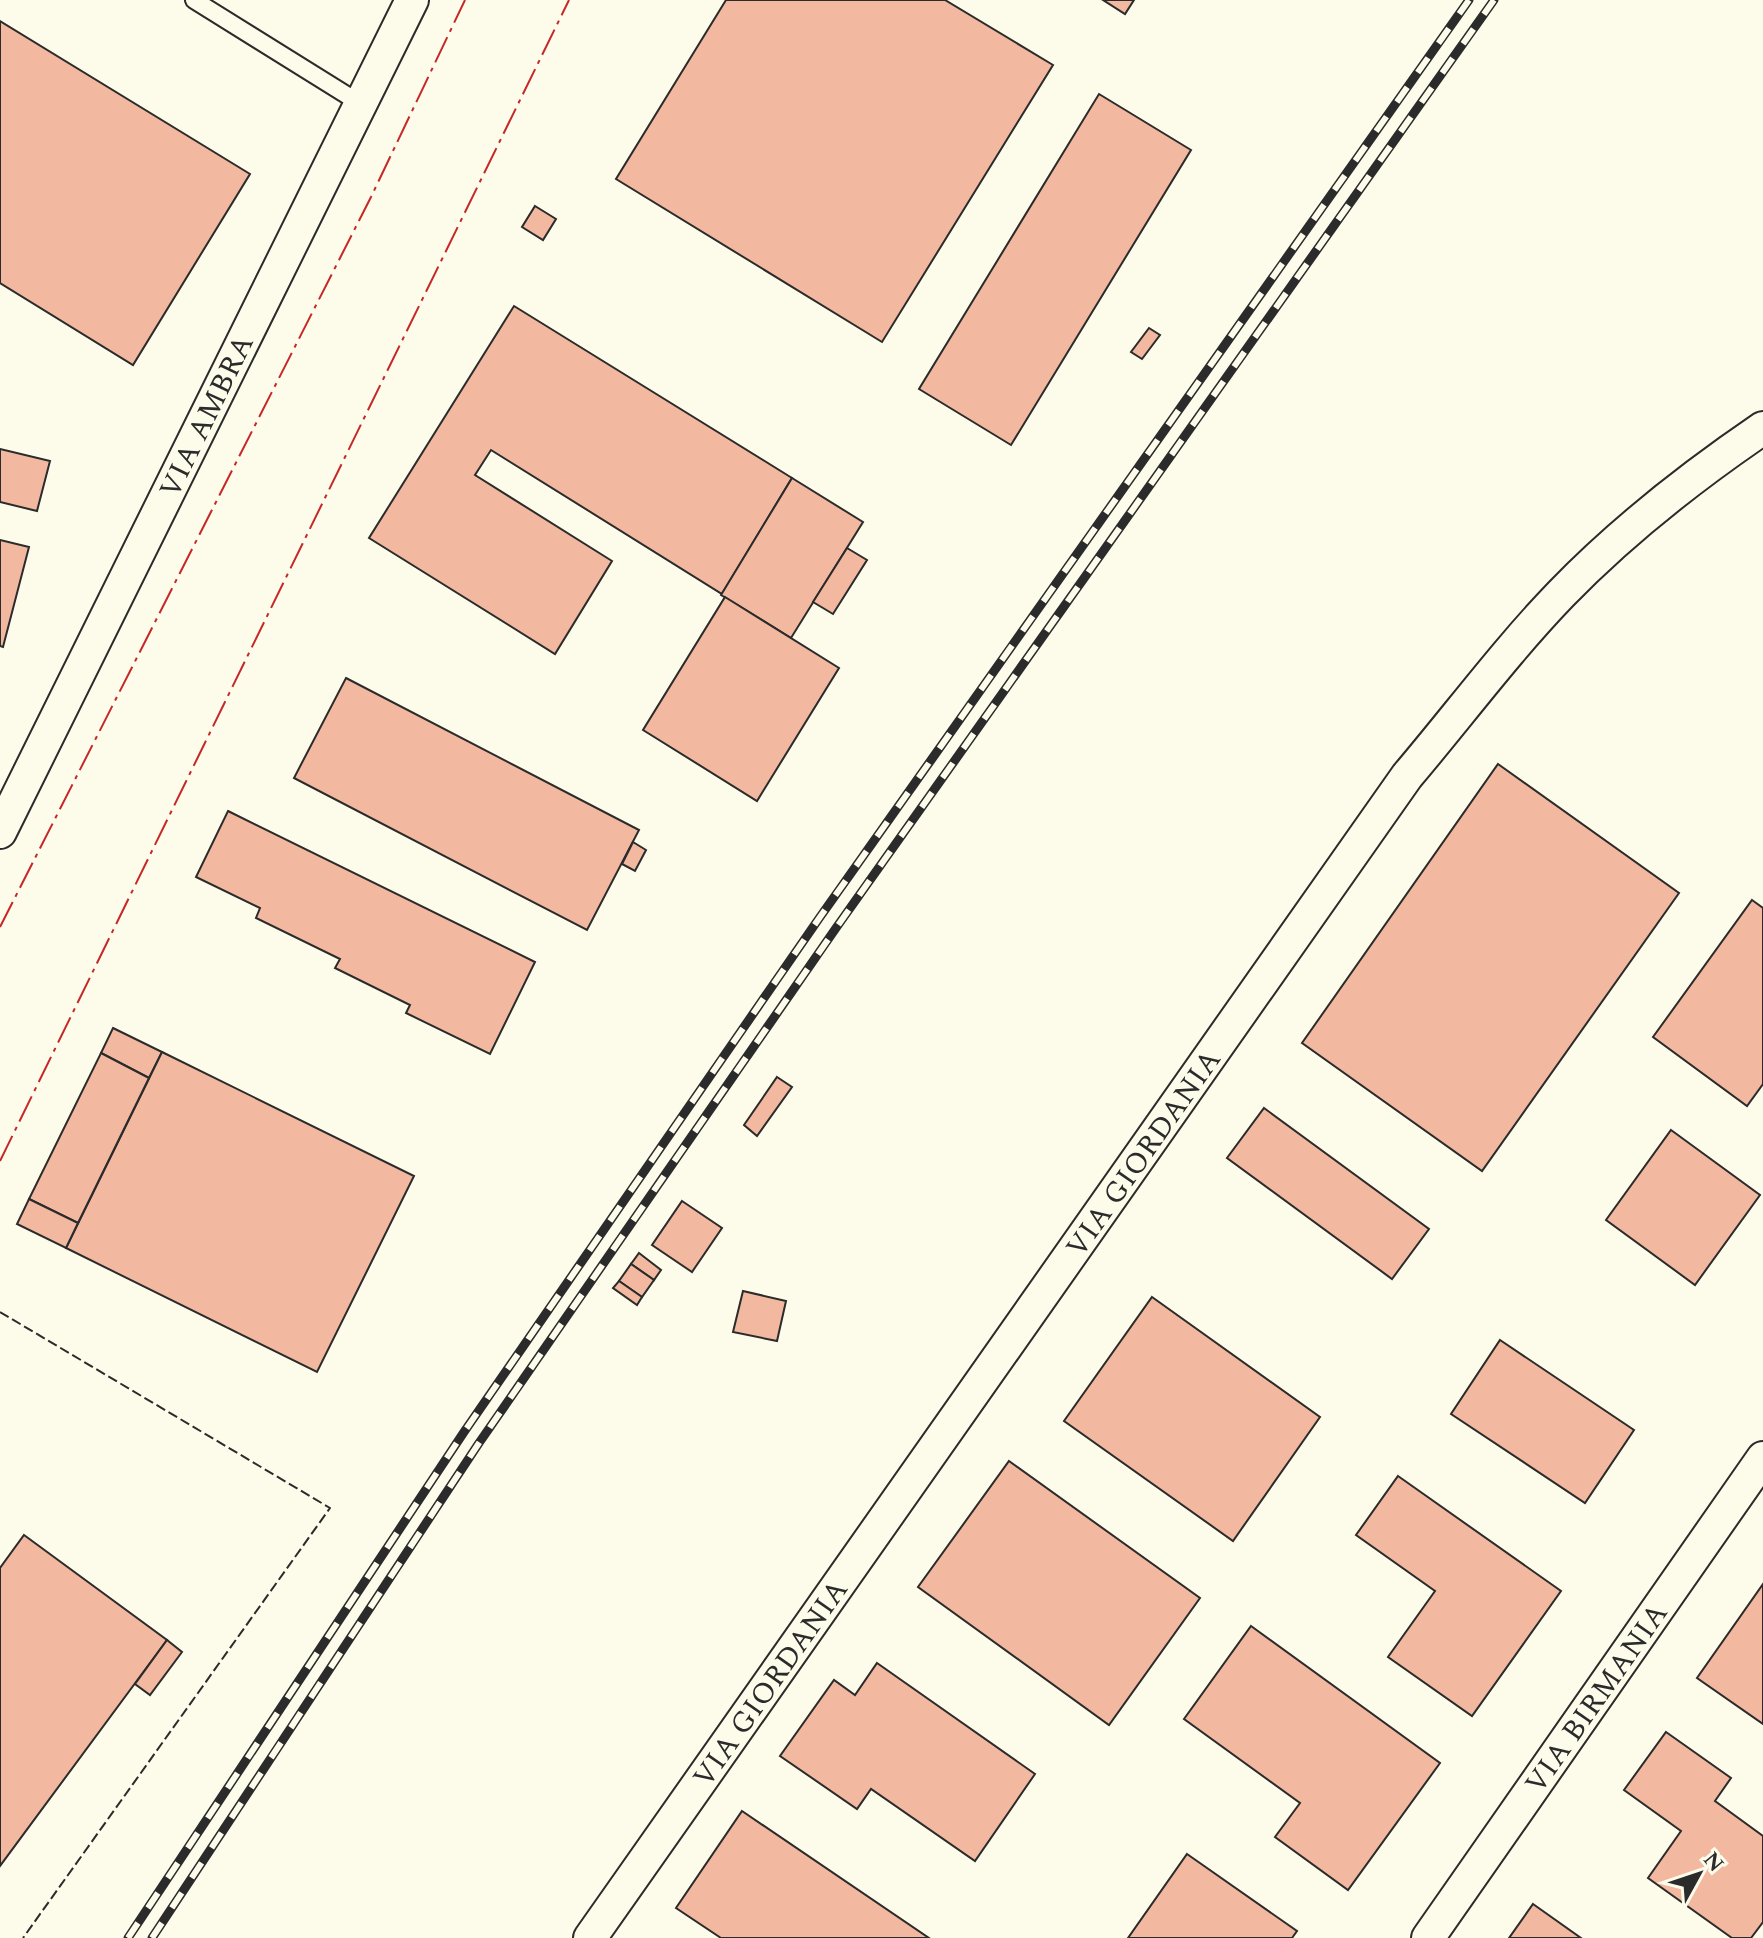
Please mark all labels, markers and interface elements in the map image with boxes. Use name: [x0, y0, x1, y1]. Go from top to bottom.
street label: VIA AMBRA: [147, 327, 266, 506]
street label: VIA GIORDANIA: [1055, 1040, 1233, 1267]
street label: VIA GIORDANIA: [682, 1570, 860, 1797]
street label: VIA BIRMANIA: [1514, 1594, 1680, 1804]
north arrow: [1659, 1834, 1739, 1914]
text: N: [1695, 1845, 1732, 1880]

